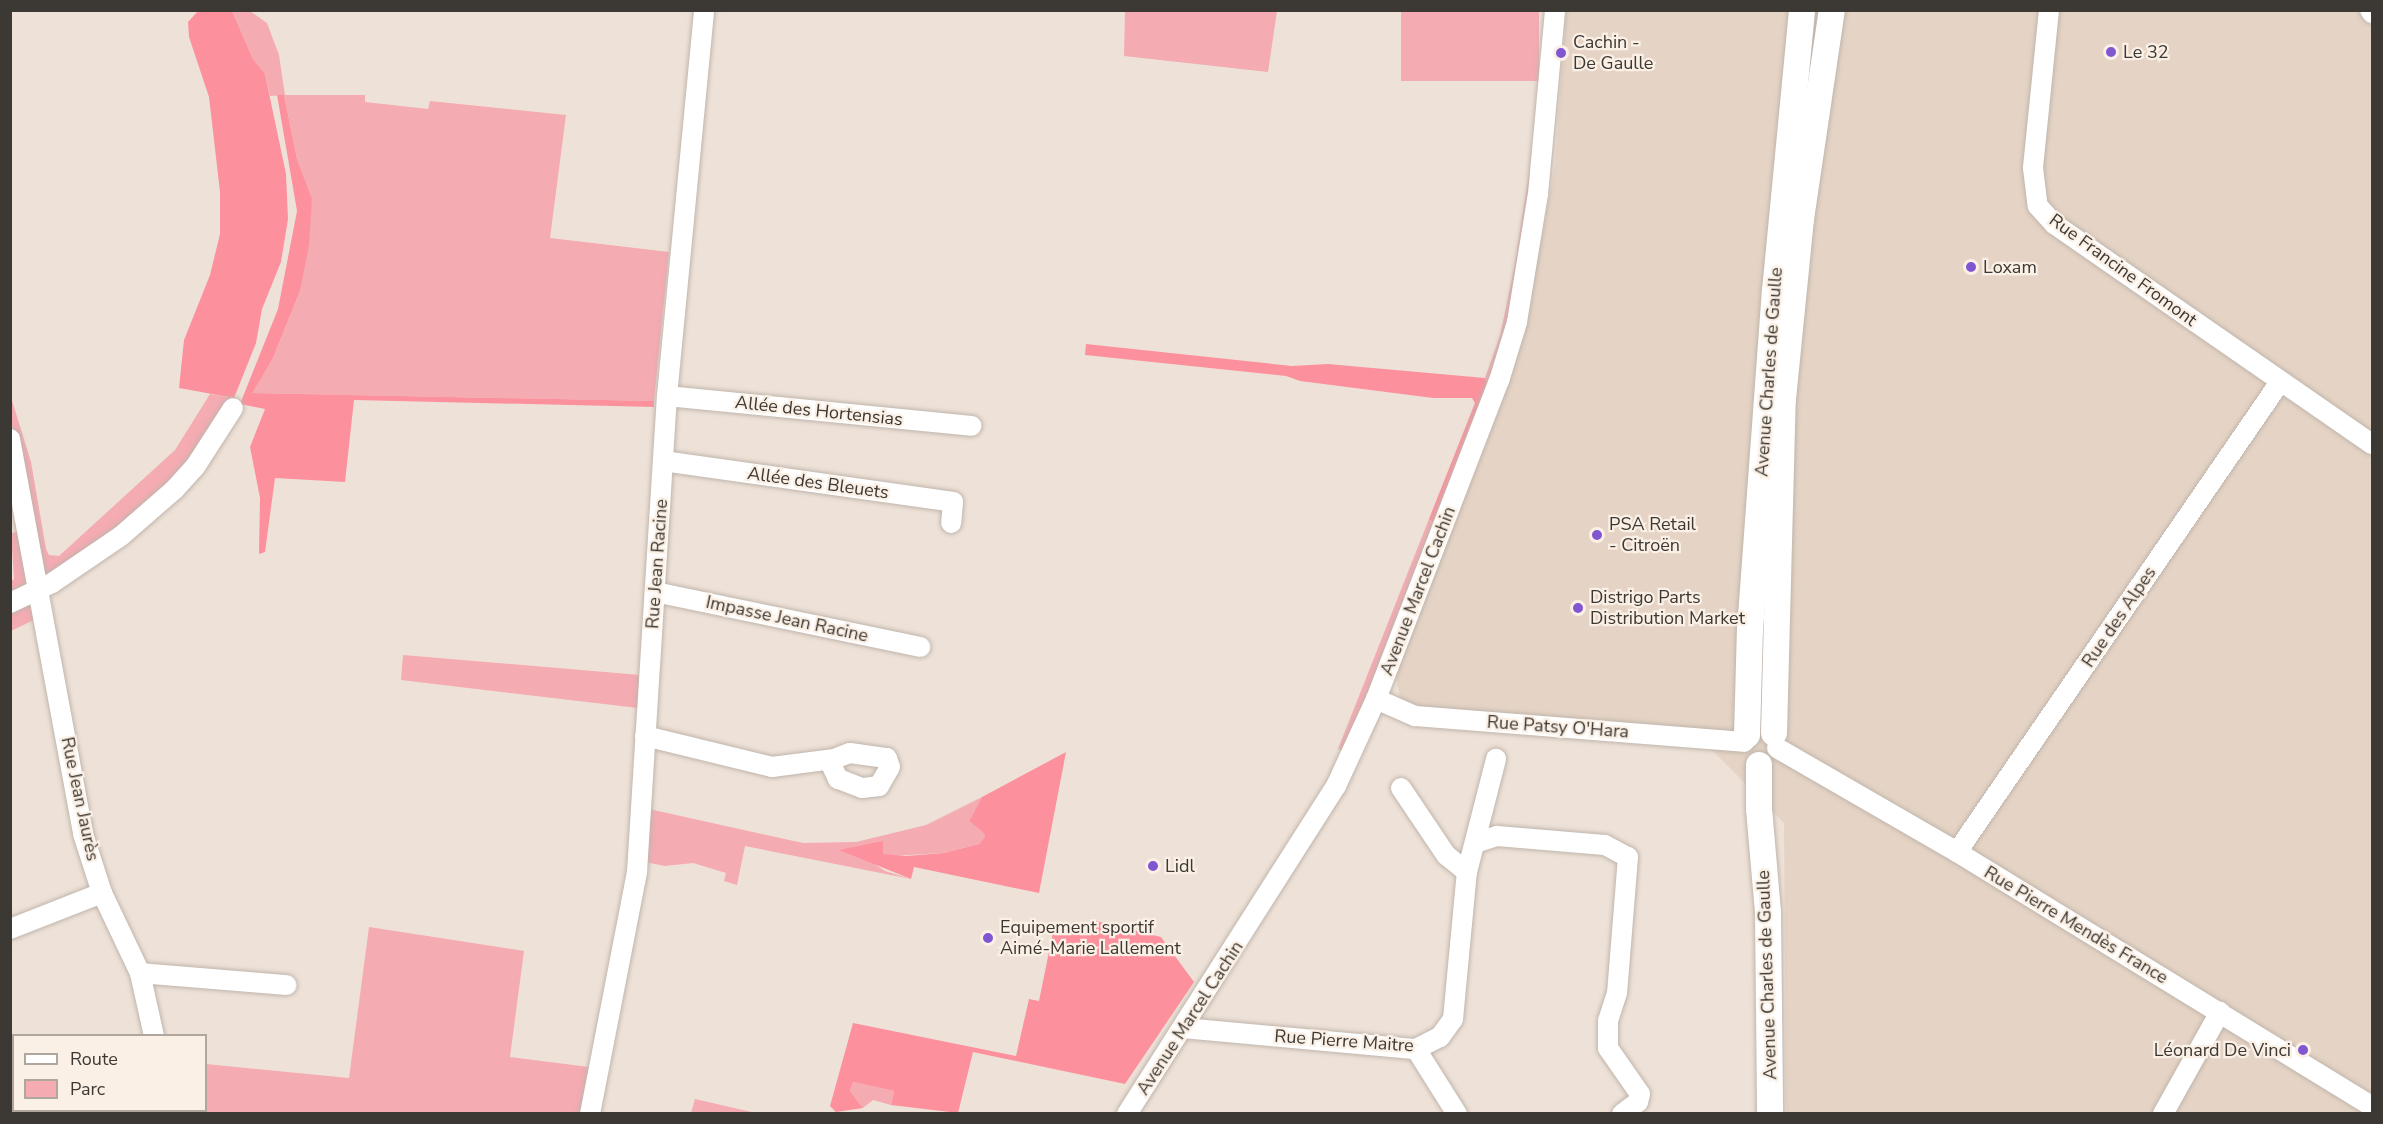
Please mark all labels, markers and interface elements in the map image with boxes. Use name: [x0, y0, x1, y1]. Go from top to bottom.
place label: Cachin - De Gaulle: [1573, 32, 1653, 74]
place label: Le 32: [2123, 41, 2168, 63]
marker: Le 32: [2104, 45, 2118, 59]
marker: Cachin - De Gaulle: [1554, 46, 1568, 60]
street label: Rue Francine Fromont: [2045, 209, 2201, 331]
place label: Loxam: [1983, 256, 2037, 278]
marker: Loxam: [1964, 260, 1978, 274]
street label: Avenue Charles de Gaulle: [1751, 267, 1787, 477]
street label: Allée des Hortensias: [734, 391, 904, 431]
street label: Allée des Bleuets: [746, 462, 890, 504]
street label: Rue Jean Racine: [642, 498, 672, 630]
street label: Avenue Marcel Cachin: [1376, 504, 1460, 678]
place label: PSA Retail - Citroën: [1609, 514, 1696, 556]
marker: PSA Retail - Citroën: [1590, 528, 1604, 542]
street label: Rue des Alpes: [2077, 563, 2161, 671]
place label: Distrigo Parts Distribution Market: [1590, 587, 1745, 630]
street label: Impasse Jean Racine: [704, 591, 870, 647]
marker: Distrigo Parts Distribution Market: [1571, 601, 1585, 615]
street label: Rue Patsy O'Hara: [1486, 711, 1630, 743]
street label: Rue Jean Jaurès: [56, 735, 104, 863]
place label: Lidl: [1165, 855, 1195, 877]
marker: Lidl: [1146, 859, 1160, 873]
street label: Rue Pierre Mendès France: [1980, 862, 2172, 988]
street label: Avenue Charles de Gaulle: [1753, 870, 1781, 1080]
place label: Equipement sportif Aimé-Marie Lallement: [1000, 917, 1181, 960]
marker: Equipement sportif Aimé-Marie Lallement: [981, 931, 995, 945]
street label: Avenue Marcel Cachin: [1132, 937, 1248, 1099]
street label: Rue Pierre Maitre: [1274, 1025, 1414, 1057]
legend: [12, 1034, 207, 1112]
place label: Léonard De Vinci: [2154, 1039, 2291, 1061]
marker: Léonard De Vinci: [2296, 1043, 2310, 1057]
text: Route: [70, 1047, 118, 1071]
text: Parc: [70, 1077, 105, 1101]

